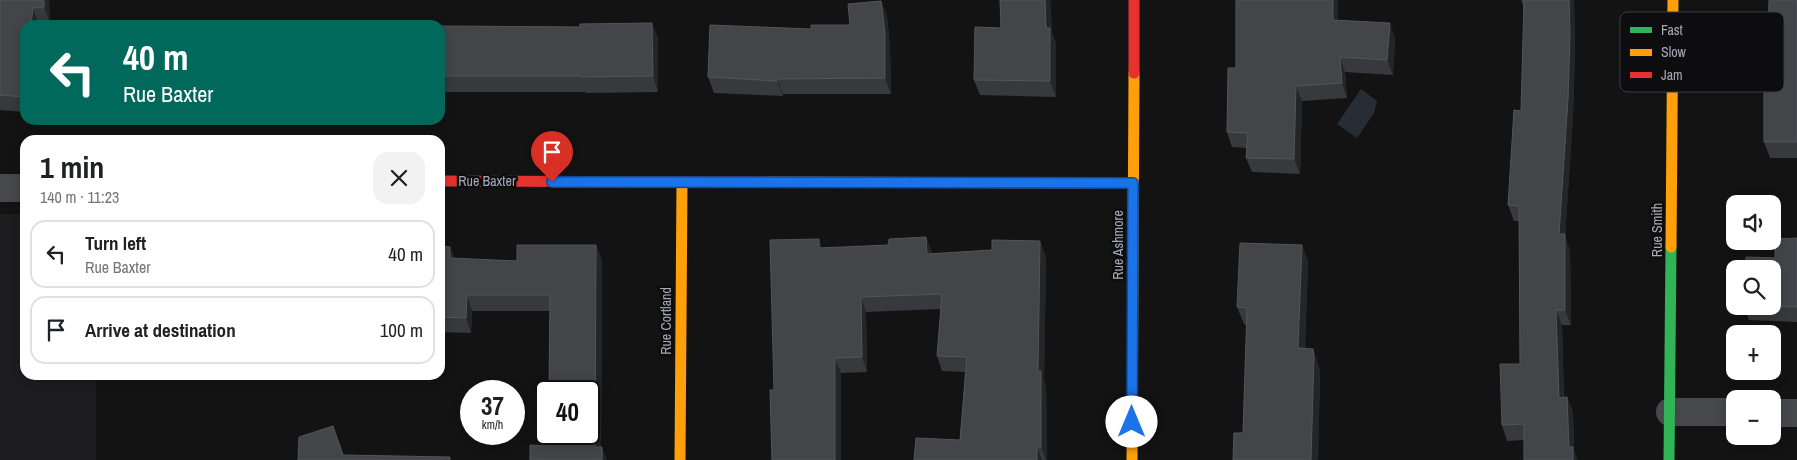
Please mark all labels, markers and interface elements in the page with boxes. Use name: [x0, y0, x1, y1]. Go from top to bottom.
legend: [1620, 12, 1784, 92]
text: Fast: [1661, 21, 1683, 39]
text: 40 m: [123, 34, 188, 81]
icon: left: [40, 40, 105, 105]
text: Slow: [1661, 43, 1687, 61]
text: Jam: [1661, 66, 1683, 84]
text: Rue Baxter: [123, 79, 213, 109]
pin: [531, 131, 573, 182]
icon: arrive: [538, 138, 566, 166]
text: 1 min: [40, 147, 104, 187]
button: close: [373, 152, 425, 204]
street label: Rue Baxter: [458, 172, 516, 190]
text: 140 m · 11:23: [40, 186, 119, 208]
map controls: [1726, 195, 1781, 445]
button: sound: [1726, 195, 1781, 250]
street label: Rue Smith: [1648, 203, 1666, 257]
street label: Rue Ashmore: [1109, 210, 1127, 280]
text: Turn left: [85, 230, 146, 256]
icon: left: [42, 240, 70, 268]
text: 40 m: [388, 241, 423, 267]
text: Rue Baxter: [85, 256, 151, 278]
button: search: [1726, 260, 1781, 315]
street label: Rue Cortland: [657, 287, 675, 355]
icon: arrive: [42, 316, 70, 344]
text: Arrive at destination: [85, 317, 236, 343]
text: 100 m: [380, 317, 423, 343]
button: +: [1726, 325, 1781, 380]
speed limit sign: 40: [535, 380, 600, 445]
text: 37: [481, 389, 504, 423]
button: −: [1726, 390, 1781, 445]
position arrow: [1105, 395, 1157, 447]
text: km/h: [482, 417, 503, 433]

